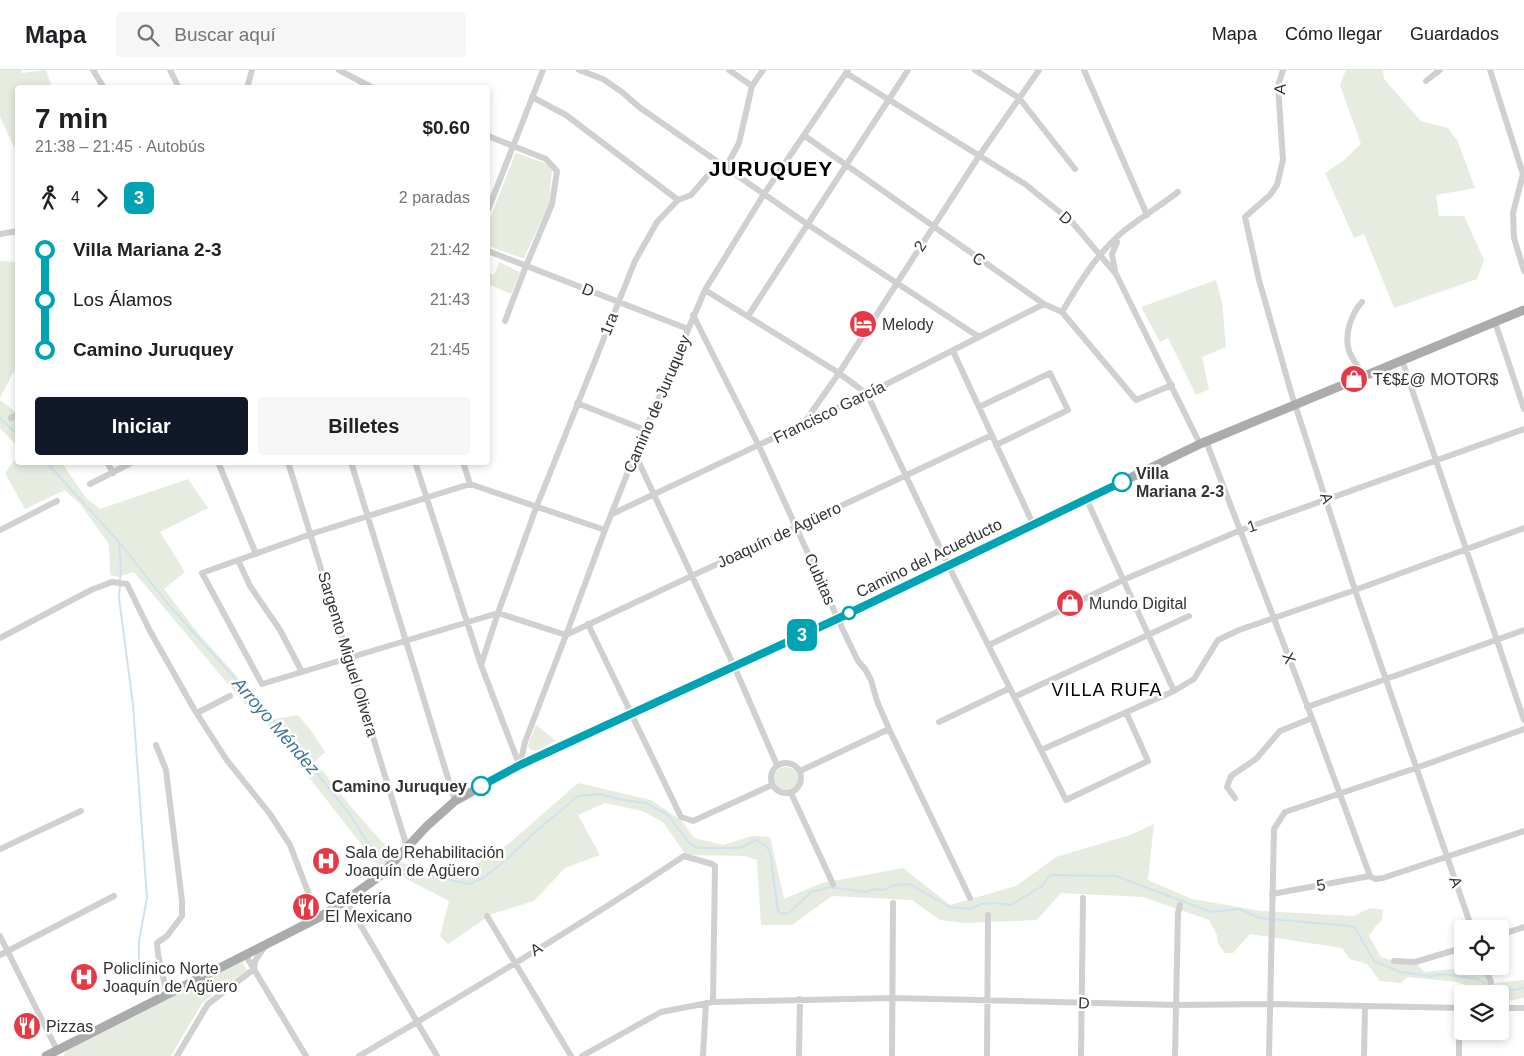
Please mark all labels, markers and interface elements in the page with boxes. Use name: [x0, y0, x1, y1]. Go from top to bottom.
search box: [116, 12, 466, 57]
text: Mapa: [25, 21, 86, 48]
icon: search: [134, 21, 162, 49]
text: Buscar aquí: [174, 24, 276, 45]
text: Mapa: [1212, 24, 1257, 44]
text: Cómo llegar: [1285, 24, 1382, 44]
text: Guardados: [1410, 24, 1499, 44]
street label: A: [1271, 83, 1289, 95]
text: 7 min: [35, 103, 108, 134]
text: $0.60: [422, 117, 470, 138]
text: 21:38 – 21:45 · Autobús: [35, 138, 205, 155]
district label: JURUQUEY: [709, 157, 833, 180]
icon: walk: [35, 184, 63, 212]
icon: forward: [88, 184, 116, 212]
text: 3: [134, 188, 144, 208]
text: 4: [71, 189, 80, 206]
text: 2 paradas: [399, 189, 470, 206]
street label: D: [1056, 208, 1076, 228]
street label: 2: [910, 238, 930, 254]
text: Villa Mariana 2-3: [73, 239, 222, 260]
text: 21:42: [430, 241, 470, 258]
street label: C: [969, 249, 989, 269]
street label: D: [580, 280, 596, 300]
text: Los Álamos: [73, 289, 172, 310]
text: 21:43: [430, 291, 470, 308]
hotel icon: Melody: [848, 309, 878, 339]
street label: 1ra: [597, 310, 621, 338]
place label: Melody: [882, 316, 934, 333]
street label: Camino de Juruquey: [620, 333, 694, 475]
text: Camino Juruquey: [73, 339, 233, 360]
text: 21:45: [430, 341, 470, 358]
shop icon: T€$£@ MOTOR$: [1339, 364, 1369, 394]
place label: T€$£@ MOTOR$: [1373, 371, 1498, 388]
street label: Francisco García: [771, 378, 888, 446]
button: Iniciar: [35, 397, 248, 455]
button: Billetes: [258, 397, 470, 455]
place label: Villa Mariana 2-3: [1136, 465, 1224, 500]
marker: Villa Mariana 2-3: [1112, 472, 1132, 492]
street label: A: [1317, 490, 1337, 506]
street label: Joaquín de Agüero: [715, 499, 844, 571]
street label: Camino del Acueducto: [853, 515, 1005, 601]
street label: 1: [1245, 516, 1259, 535]
street label: Cubitas: [801, 551, 839, 607]
street label: Sargento Miguel Olivera: [315, 569, 381, 739]
shop icon: Mundo Digital: [1055, 588, 1085, 618]
place label: Mundo Digital: [1089, 595, 1187, 612]
unlabelled marker: [842, 606, 856, 620]
line badge: 3: [786, 619, 818, 651]
text: 3: [797, 625, 807, 645]
street label: X: [1279, 650, 1299, 666]
water label: Arroyo Méndez: [228, 673, 324, 779]
district label: VILLA RUFA: [1051, 680, 1163, 700]
marker: Camino Juruquey: [471, 776, 491, 796]
place label: Camino Juruquey: [332, 778, 467, 795]
place label: Sala de Rehabilitación Joaquín de Agüero: [345, 844, 504, 879]
hospital icon: Sala de Rehabilitación Joaquín de Agüero: [311, 846, 341, 876]
street label: A: [1446, 874, 1466, 890]
street label: 5: [1315, 876, 1327, 894]
place label: Cafetería El Mexicano: [325, 890, 412, 925]
restaurant icon: Cafetería El Mexicano: [291, 892, 321, 922]
map controls: [1454, 920, 1509, 1040]
button: locate: [1454, 920, 1509, 975]
street label: A: [527, 939, 545, 959]
place label: Policlínico Norte Joaquín de Agüero: [103, 960, 237, 995]
hospital icon: Policlínico Norte Joaquín de Agüero: [69, 962, 99, 992]
button: layers: [1454, 985, 1509, 1040]
street label: D: [1078, 994, 1090, 1012]
restaurant icon: Pizzas: [12, 1011, 42, 1041]
place label: Pizzas: [46, 1018, 93, 1035]

